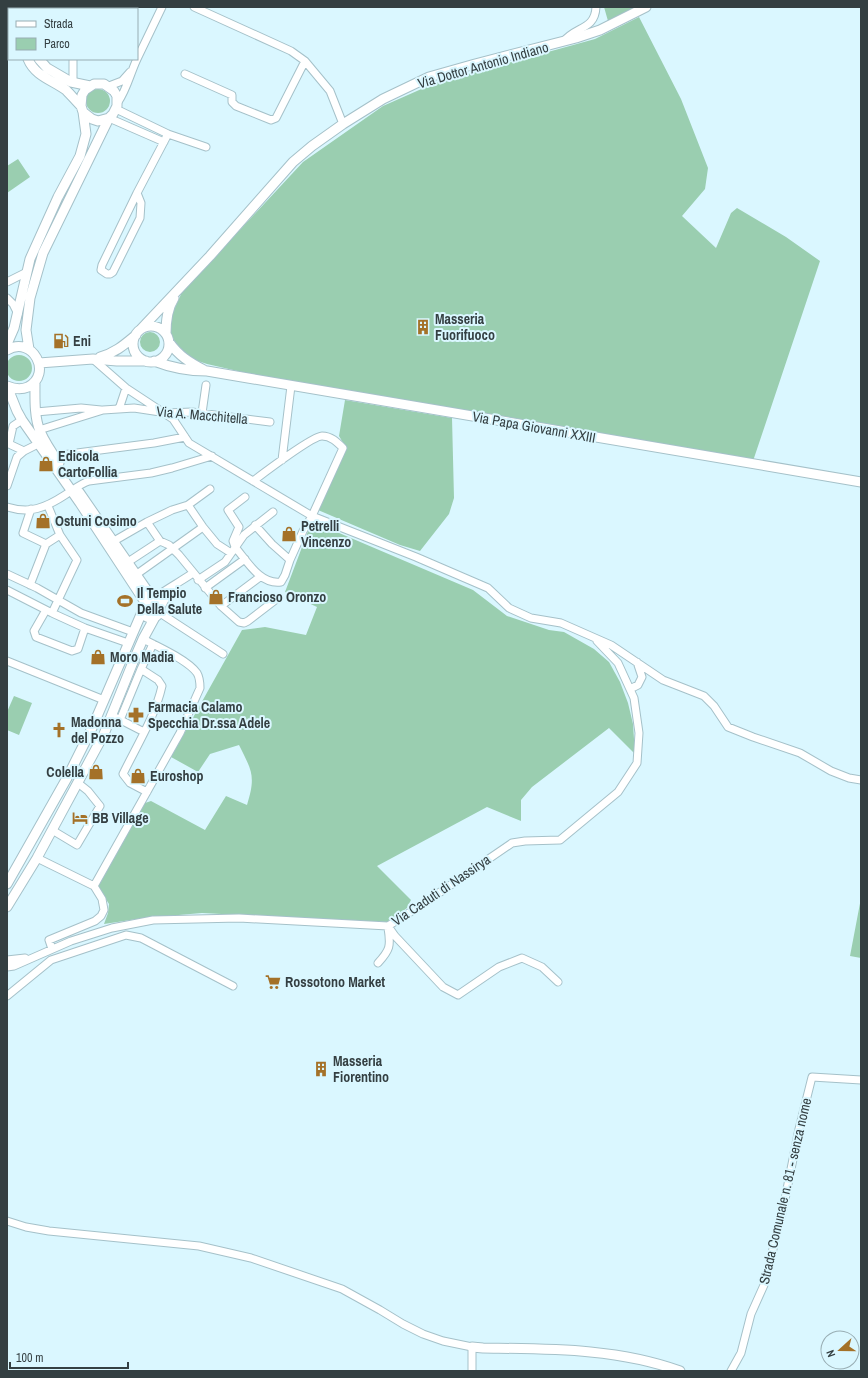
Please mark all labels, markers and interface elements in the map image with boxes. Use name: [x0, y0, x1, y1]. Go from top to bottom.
legend: [8, 8, 138, 60]
text: Strada: [44, 16, 74, 32]
text: Parco: [44, 36, 70, 52]
street label: Via Dottor Antonio Indiano: [416, 38, 550, 92]
place label: Masseria Fuorifuoco: [435, 310, 495, 344]
building icon: Masseria Fuorifuoco: [414, 318, 432, 336]
fuel station icon: Eni: [52, 332, 70, 350]
place label: Eni: [73, 332, 91, 350]
street label: Via A. Macchitella: [156, 402, 249, 428]
street label: Via Papa Giovanni XXIII: [471, 407, 597, 447]
place label: Edicola CartoFollia: [58, 447, 118, 481]
shop icon: Edicola CartoFollia: [37, 455, 55, 473]
shop icon: Ostuni Cosimo: [34, 512, 52, 530]
place label: Ostuni Cosimo: [55, 512, 137, 530]
place label: Petrelli Vincenzo: [301, 517, 351, 551]
shop icon: Petrelli Vincenzo: [280, 525, 298, 543]
place label: Il Tempio Della Salute: [137, 584, 202, 618]
shop icon: Francioso Oronzo: [207, 588, 225, 606]
place label: Francioso Oronzo: [228, 588, 326, 606]
sports icon: Il Tempio Della Salute: [116, 592, 134, 610]
shop icon: Moro Madia: [89, 648, 107, 666]
place label: Moro Madia: [110, 648, 174, 666]
place label: Farmacia Calamo Specchia Dr.ssa Adele: [148, 698, 270, 732]
pharmacy icon: Farmacia Calamo Specchia Dr.ssa Adele: [127, 706, 145, 724]
place label: Madonna del Pozzo: [71, 713, 124, 747]
church icon: Madonna del Pozzo: [50, 721, 68, 739]
place label: Colella: [46, 763, 85, 781]
shop icon: Colella: [87, 763, 105, 781]
shop icon: Euroshop: [129, 767, 147, 785]
place label: Euroshop: [150, 767, 204, 785]
hotel icon: BB Village: [71, 809, 89, 827]
place label: BB Village: [92, 809, 149, 827]
street label: Via Caduti di Nassirya: [388, 850, 494, 930]
supermarket icon: Rossotono Market: [264, 973, 282, 991]
place label: Rossotono Market: [285, 973, 385, 991]
place label: Masseria Fiorentino: [333, 1052, 389, 1086]
building icon: Masseria Fiorentino: [312, 1060, 330, 1078]
street label: Strada Comunale n. 81 - senza nome: [755, 1096, 815, 1286]
north arrow: [820, 1330, 860, 1370]
scale bar: [10, 1344, 128, 1370]
text: N: [823, 1348, 838, 1359]
text: 100 m: [16, 1350, 43, 1366]

